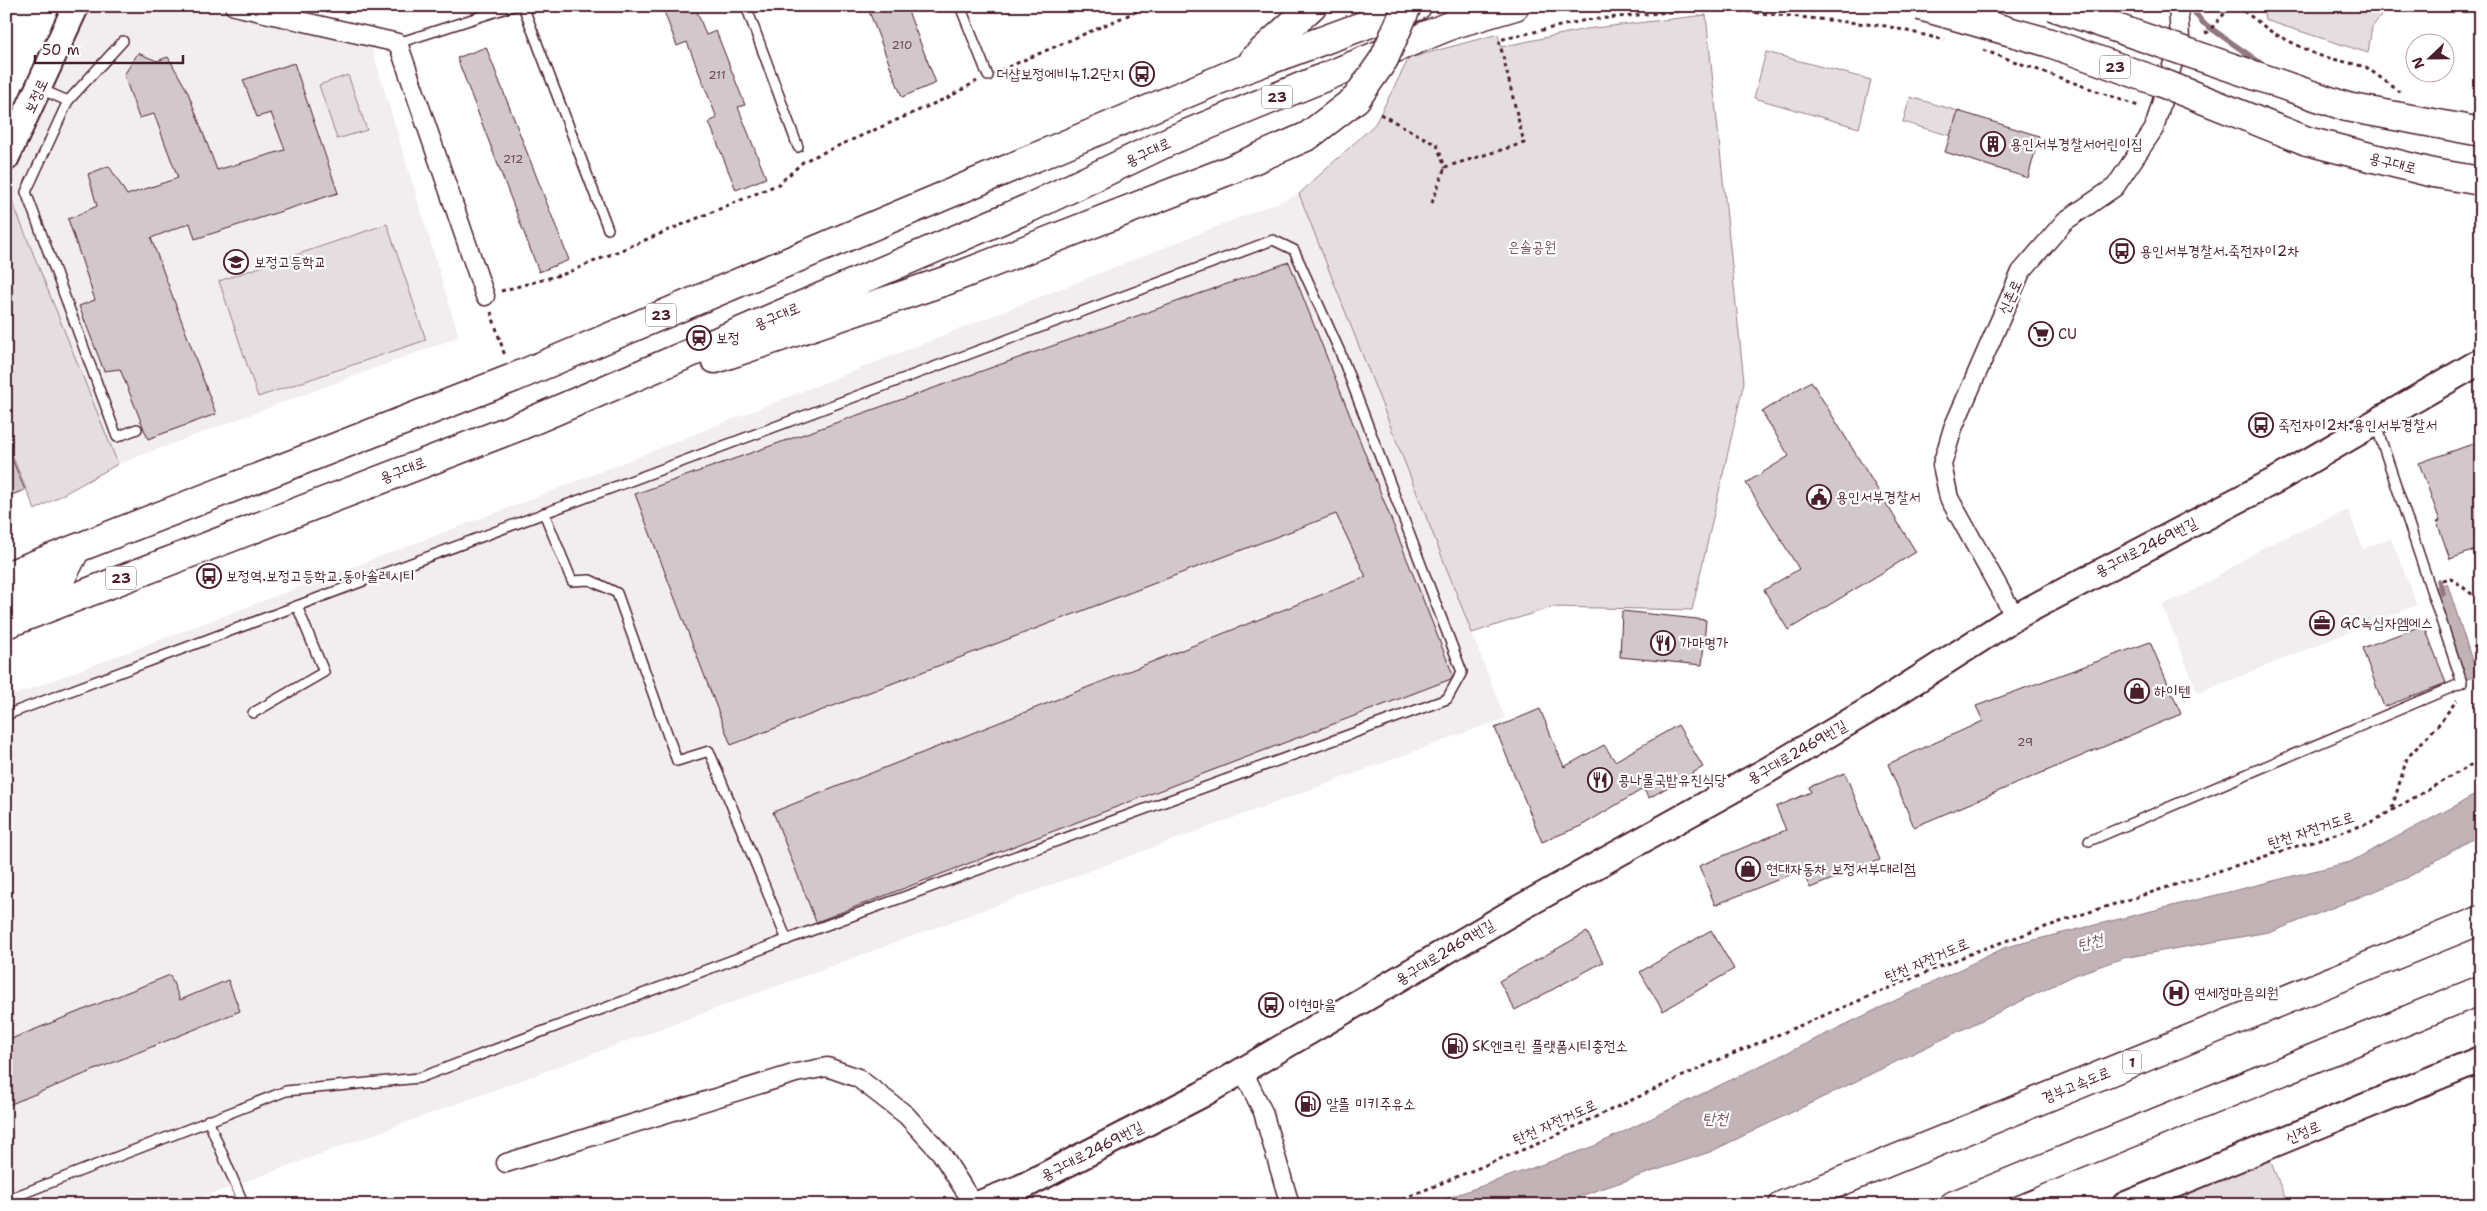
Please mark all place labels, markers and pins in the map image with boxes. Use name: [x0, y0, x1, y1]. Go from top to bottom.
bus stop icon: 더샵보정에비뉴1.2단지: [1129, 61, 1155, 87]
place label: 더샵보정에비뉴1.2단지: [996, 64, 1124, 84]
building icon: 용인서부경찰서어린이집: [1980, 131, 2006, 157]
place label: 용인서부경찰서어린이집: [2010, 134, 2143, 154]
bus stop icon: 용인서부경찰서.죽전자이2차: [2109, 238, 2135, 264]
place label: 용인서부경찰서.죽전자이2차: [2140, 241, 2299, 261]
school or university icon: 보정고등학교: [223, 249, 249, 275]
place label: 보정고등학교: [254, 252, 326, 272]
supermarket icon: CU: [2028, 321, 2054, 347]
place label: CU: [2058, 324, 2077, 344]
station icon: 보정: [686, 325, 712, 351]
place label: 보정: [716, 328, 740, 348]
bus stop icon: 죽전자이2차.용인서부경찰서: [2248, 412, 2274, 438]
place label: 죽전자이2차.용인서부경찰서: [2278, 415, 2437, 435]
public building icon: 용인서부경찰서: [1806, 484, 1832, 510]
place label: 용인서부경찰서: [1836, 487, 1921, 507]
bus stop icon: 보정역.보정고등학교.동아솔레시티: [196, 563, 222, 589]
place label: 보정역.보정고등학교.동아솔레시티: [226, 566, 415, 586]
office icon: GC녹십자엠에스: [2309, 610, 2335, 636]
place label: GC녹십자엠에스: [2340, 613, 2433, 633]
restaurant icon: 가마명가: [1650, 630, 1676, 656]
place label: 가마명가: [1680, 633, 1728, 653]
shop icon: 하이텐: [2124, 678, 2150, 704]
place label: 하이텐: [2154, 681, 2190, 701]
restaurant icon: 콩나물국밥유진식당: [1587, 767, 1613, 793]
place label: 콩나물국밥유진식당: [1618, 770, 1727, 790]
shop icon: 현대자동차 보정서부대리점: [1735, 856, 1761, 882]
place label: 현대자동차 보정서부대리점: [1766, 859, 1916, 879]
hospital icon: 연세정마음의원: [2163, 980, 2189, 1006]
place label: 연세정마음의원: [2194, 983, 2279, 1003]
bus stop icon: 이현마을: [1258, 992, 1284, 1018]
place label: 이현마을: [1288, 995, 1336, 1015]
fuel station icon: SK엔크린 플랫폼시티충전소: [1442, 1033, 1468, 1059]
place label: SK엔크린 플랫폼시티충전소: [1472, 1036, 1628, 1056]
fuel station icon: 알뜰 미키주유소: [1295, 1091, 1321, 1117]
place label: 알뜰 미키주유소: [1326, 1094, 1416, 1114]

